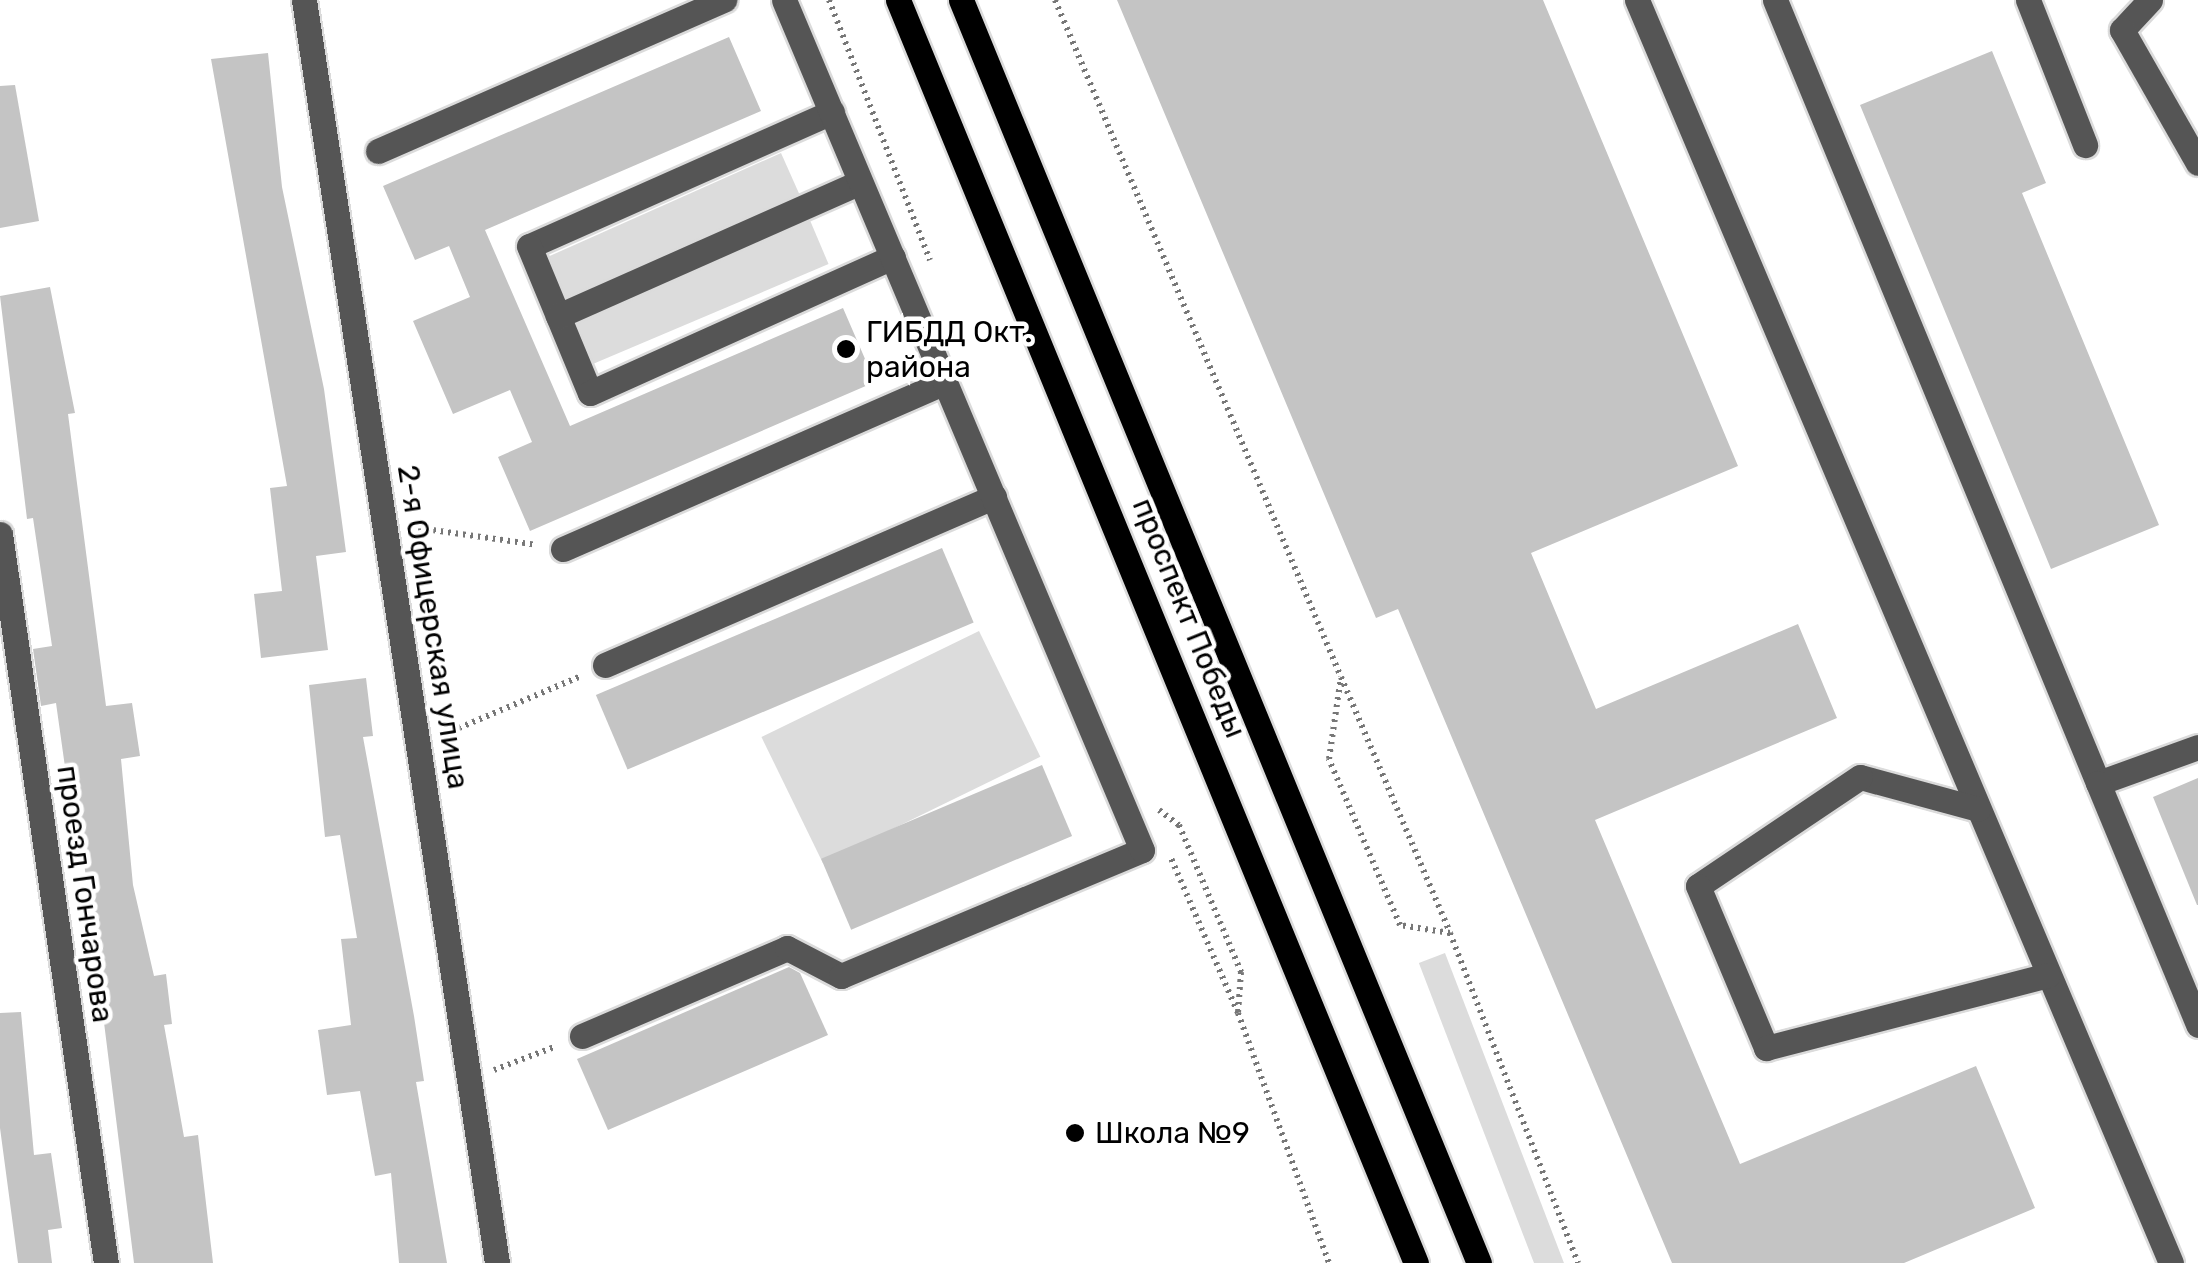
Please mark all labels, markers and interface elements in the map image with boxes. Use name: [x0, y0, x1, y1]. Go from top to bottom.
place label: ГИБДД Окт. района: [866, 314, 1032, 384]
marker: ГИБДД Окт. района: [835, 338, 857, 360]
street label: 2-я Офицерская улица: [390, 462, 476, 792]
street label: проспект Победы: [1125, 493, 1253, 743]
street label: проезд Гончарова: [49, 763, 121, 1025]
place label: Школа №9: [1095, 1115, 1250, 1151]
marker: Школа №9: [1064, 1122, 1086, 1144]

